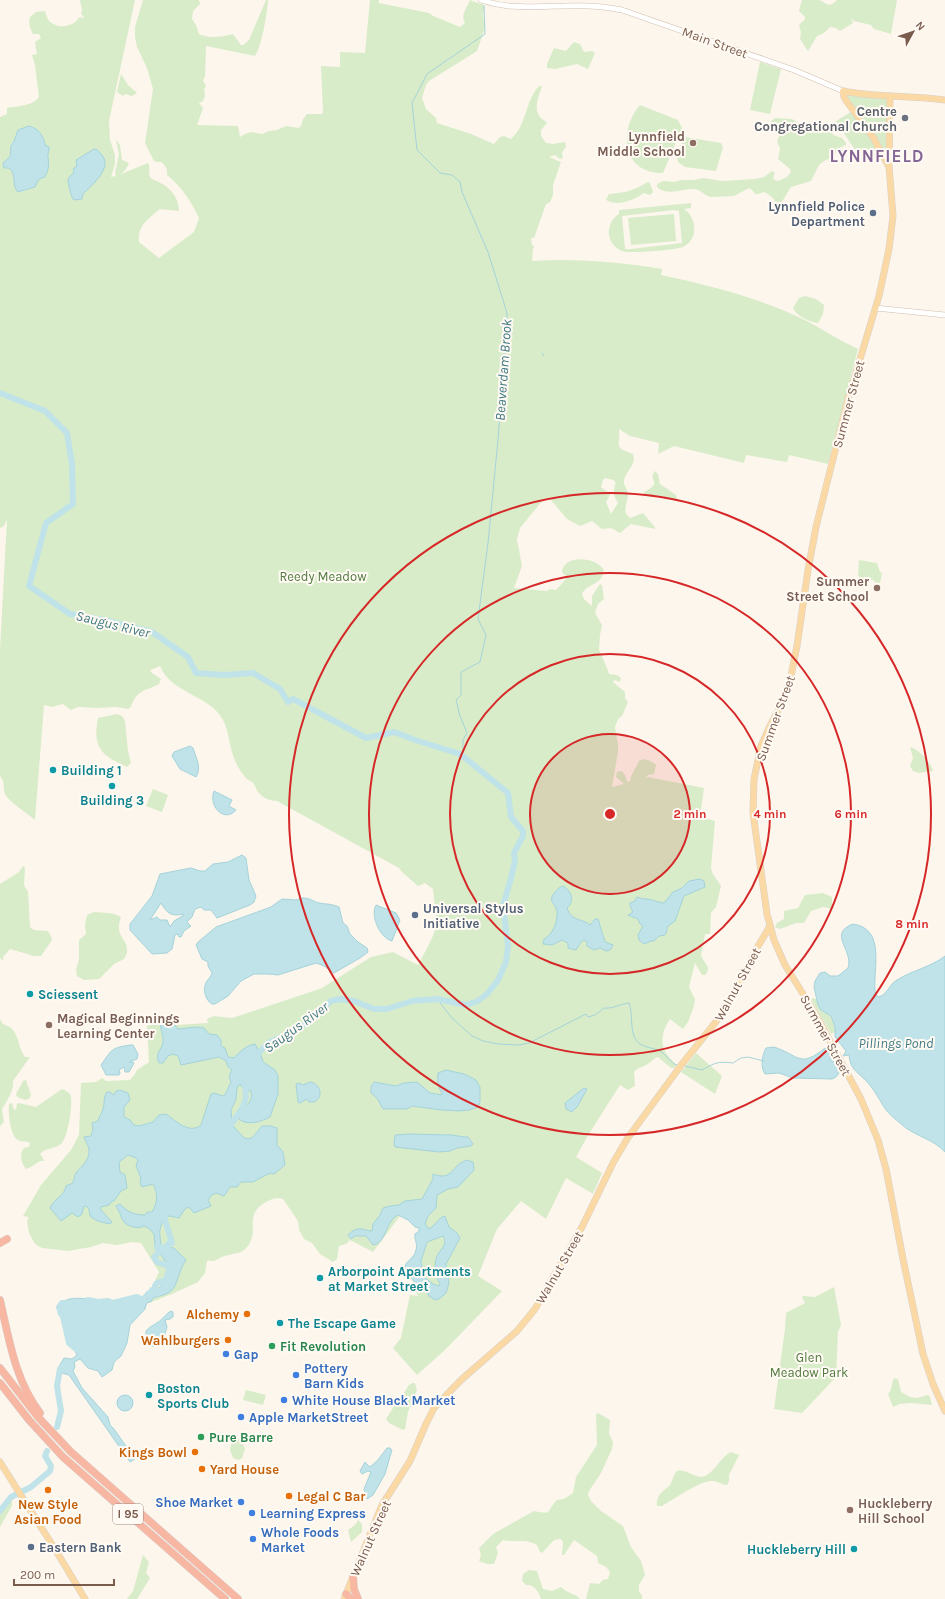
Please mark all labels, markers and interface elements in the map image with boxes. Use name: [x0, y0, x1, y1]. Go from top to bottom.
north arrow: [893, 12, 933, 52]
text: N: [913, 19, 928, 33]
street label: Main Street: [680, 24, 750, 61]
place label: Centre Congregational Church: [754, 104, 897, 134]
marker: Centre Congregational Church: [900, 113, 910, 123]
place label: Lynnfield Middle School: [597, 129, 685, 159]
marker: Lynnfield Middle School: [688, 138, 698, 148]
district label: LYNNFIELD: [830, 146, 924, 166]
place label: Lynnfield Police Department: [768, 199, 865, 229]
marker: Lynnfield Police Department: [868, 208, 878, 218]
water label: Beaverdam Brook: [491, 318, 516, 421]
street label: Summer Street: [830, 359, 867, 450]
park label: Reedy Meadow: [279, 569, 367, 584]
place label: Summer Street School: [786, 574, 870, 604]
marker: Summer Street School: [872, 583, 882, 593]
water label: Saugus River: [74, 607, 153, 642]
street label: Summer Street: [753, 673, 798, 763]
place label: Building 1: [61, 763, 122, 778]
marker: Building 1: [48, 765, 58, 775]
marker: Building 3: [107, 781, 117, 791]
place label: Building 3: [80, 793, 144, 808]
centre of rings: [603, 807, 617, 821]
text: 2 min: [673, 807, 707, 821]
text: 4 min: [754, 807, 786, 821]
text: 6 min: [834, 807, 868, 821]
place label: Universal Stylus Initiative: [423, 901, 524, 931]
marker: Universal Stylus Initiative: [410, 910, 420, 920]
text: 8 min: [895, 917, 929, 931]
street label: Walnut Street: [711, 945, 764, 1023]
place label: Sciessent: [38, 987, 98, 1002]
marker: Sciessent: [25, 989, 35, 999]
street label: Summer Street: [797, 992, 854, 1078]
water label: Saugus River: [261, 998, 333, 1057]
place label: Magical Beginnings Learning Center: [57, 1011, 180, 1041]
marker: Magical Beginnings Learning Center: [44, 1020, 54, 1030]
water label: Pillings Pond: [859, 1035, 934, 1052]
street label: Walnut Street: [533, 1228, 586, 1306]
place label: Arborpoint Apartments at Market Street: [328, 1264, 471, 1294]
marker: Arborpoint Apartments at Market Street: [315, 1273, 325, 1283]
place label: Alchemy: [186, 1307, 239, 1322]
marker: Alchemy: [242, 1309, 252, 1319]
place label: The Escape Game: [288, 1316, 396, 1331]
marker: The Escape Game: [275, 1318, 285, 1328]
place label: Wahlburgers: [141, 1333, 220, 1348]
marker: Wahlburgers: [223, 1335, 233, 1345]
place label: Fit Revolution: [280, 1339, 366, 1354]
marker: Fit Revolution: [267, 1341, 277, 1351]
place label: Gap: [234, 1347, 258, 1362]
marker: Gap: [221, 1349, 231, 1359]
park label: Glen Meadow Park: [770, 1350, 848, 1380]
place label: Pottery Barn Kids: [304, 1361, 364, 1391]
marker: Pottery Barn Kids: [291, 1370, 301, 1380]
place label: Boston Sports Club: [157, 1381, 229, 1411]
marker: Boston Sports Club: [144, 1390, 154, 1400]
place label: White House Black Market: [292, 1393, 455, 1408]
marker: White House Black Market: [279, 1395, 289, 1405]
place label: Apple MarketStreet: [249, 1410, 368, 1425]
marker: Apple MarketStreet: [236, 1412, 246, 1422]
place label: Pure Barre: [209, 1430, 273, 1445]
marker: Pure Barre: [196, 1432, 206, 1442]
place label: Kings Bowl: [119, 1445, 187, 1460]
marker: Kings Bowl: [190, 1447, 200, 1457]
place label: Yard House: [210, 1462, 279, 1477]
marker: Yard House: [197, 1464, 207, 1474]
marker: New Style Asian Food: [43, 1485, 53, 1495]
place label: Legal C Bar: [297, 1489, 366, 1504]
marker: Legal C Bar: [284, 1491, 294, 1501]
place label: Shoe Market: [155, 1495, 233, 1510]
place label: Huckleberry Hill School: [858, 1496, 933, 1526]
place label: New Style Asian Food: [14, 1497, 82, 1527]
marker: Shoe Market: [236, 1497, 246, 1507]
street label: Walnut Street: [347, 1498, 394, 1578]
road number: I 95: [113, 1504, 143, 1524]
marker: Huckleberry Hill School: [845, 1505, 855, 1515]
place label: Learning Express: [260, 1506, 366, 1521]
marker: Learning Express: [247, 1508, 257, 1518]
place label: Whole Foods Market: [261, 1525, 339, 1555]
marker: Whole Foods Market: [248, 1534, 258, 1544]
place label: Eastern Bank: [39, 1540, 122, 1555]
marker: Eastern Bank: [26, 1542, 36, 1552]
place label: Huckleberry Hill: [747, 1542, 846, 1557]
marker: Huckleberry Hill: [849, 1544, 859, 1554]
scale bar: [14, 1561, 114, 1587]
text: 200 m: [20, 1568, 55, 1582]

